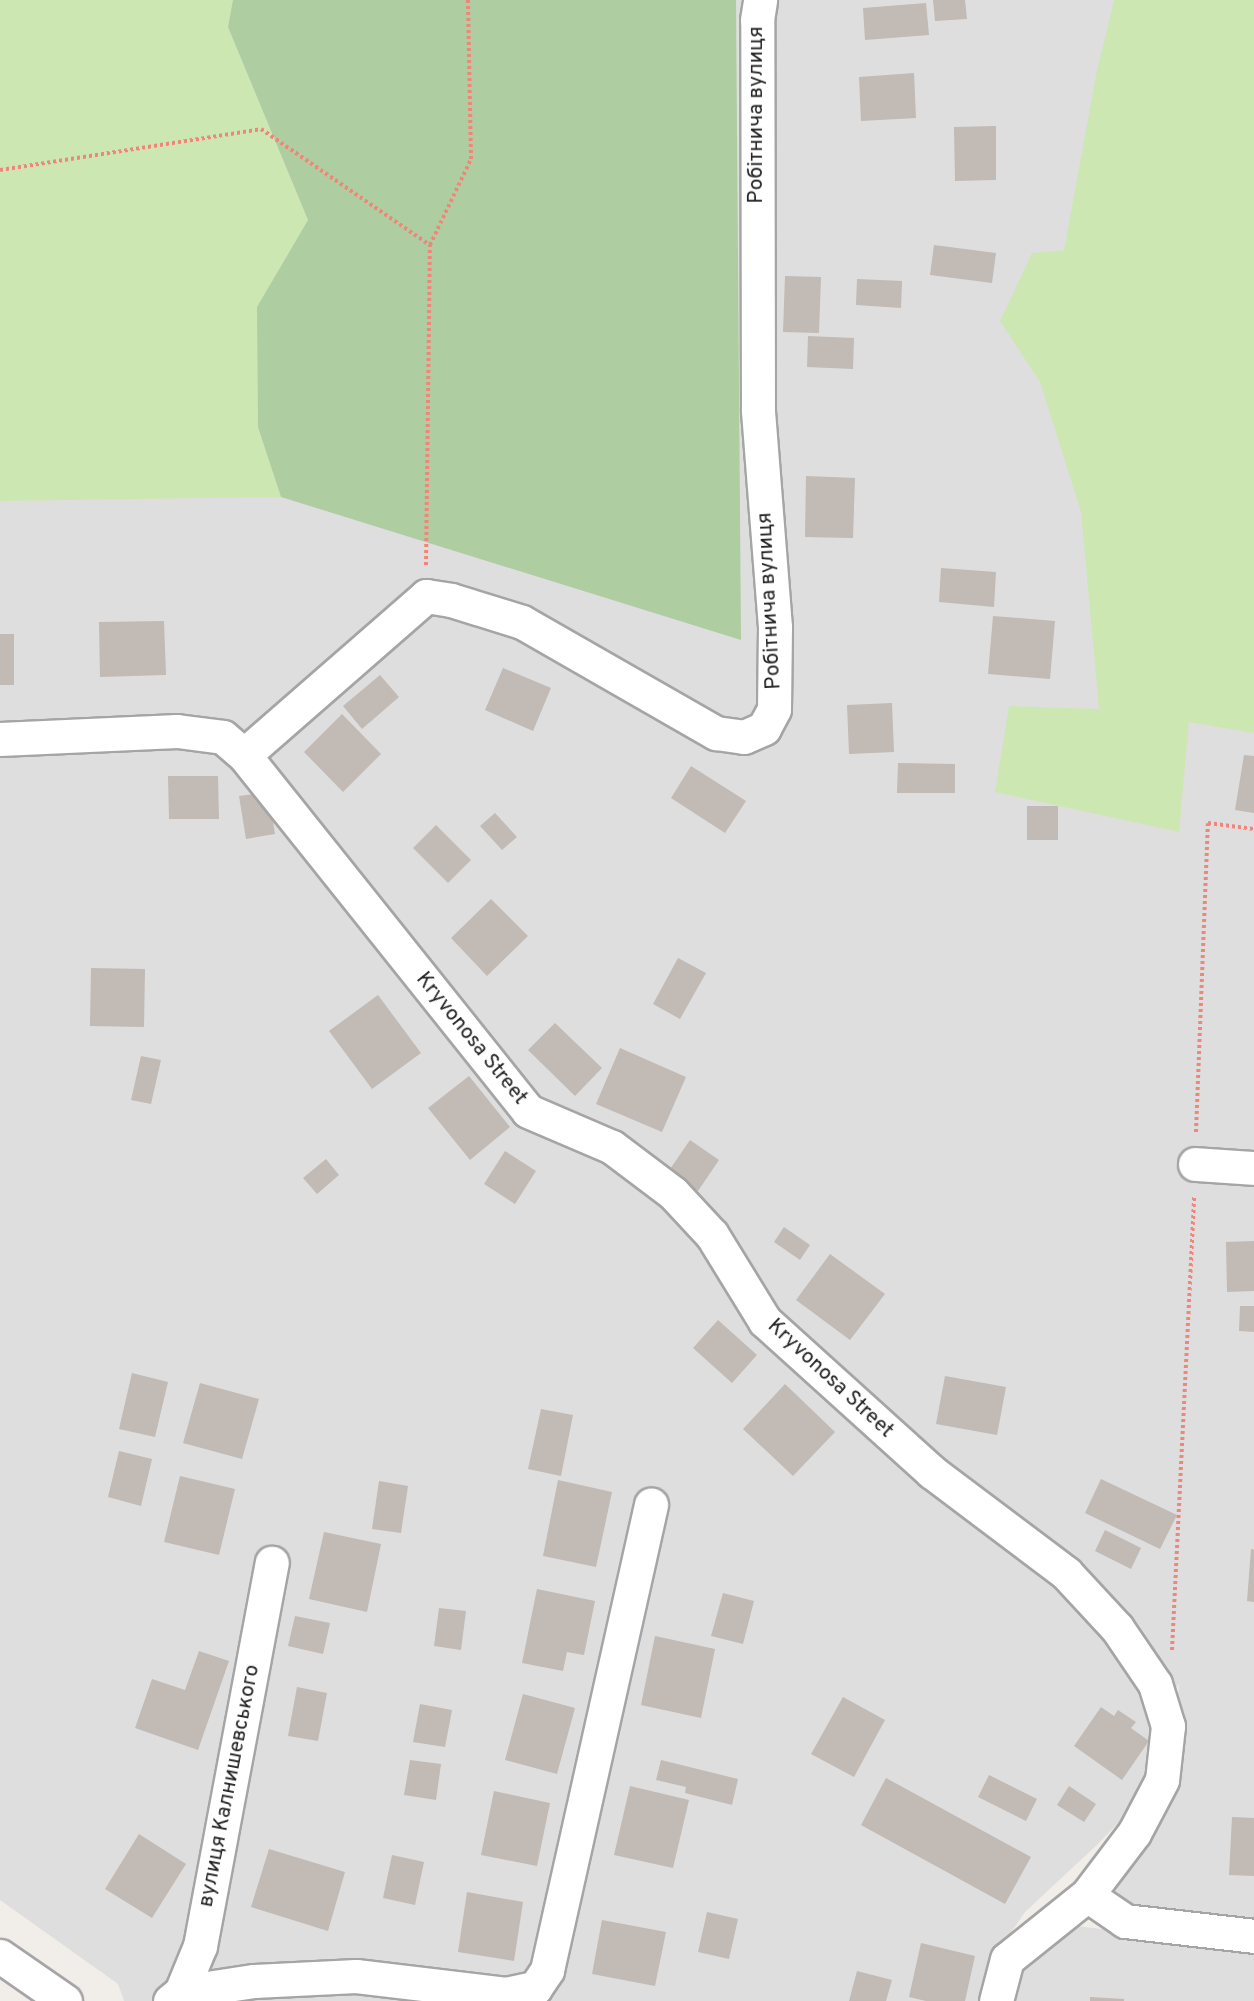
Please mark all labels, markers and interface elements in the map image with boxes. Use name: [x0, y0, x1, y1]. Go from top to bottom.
street label: Робітнича вулиця: [744, 26, 770, 204]
street label: Робітнича вулиця: [753, 512, 787, 690]
street label: Kryvonosa Street: [410, 968, 532, 1110]
street label: Kryvonosa Street: [762, 1314, 898, 1444]
street label: вулиця Калнишевського: [194, 1663, 266, 1909]

